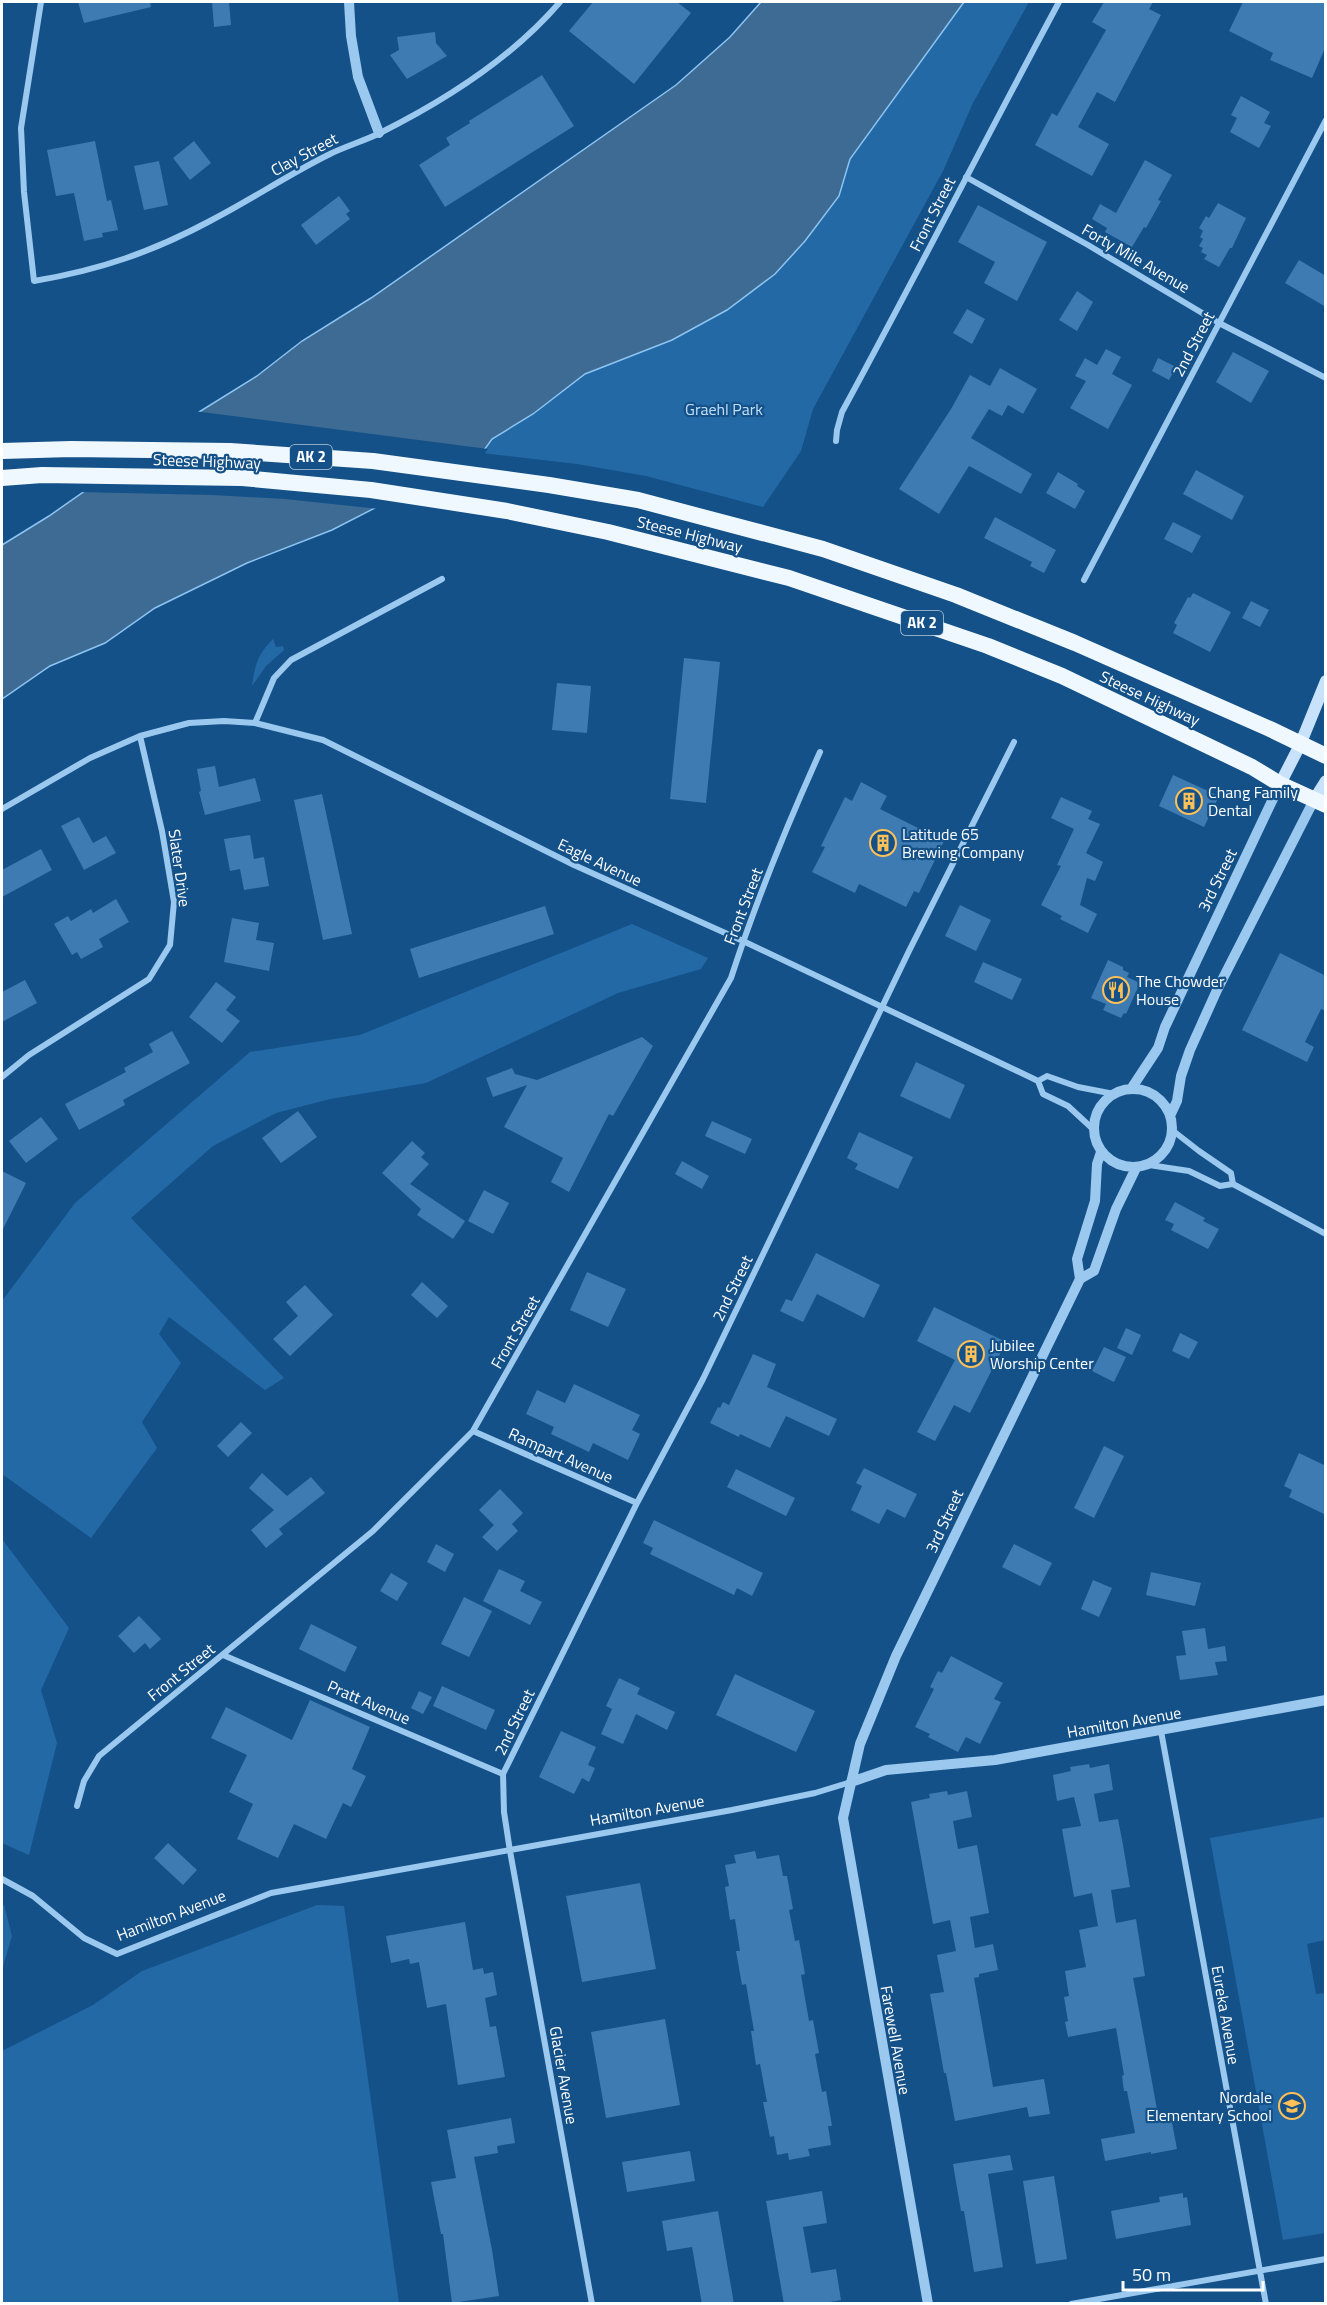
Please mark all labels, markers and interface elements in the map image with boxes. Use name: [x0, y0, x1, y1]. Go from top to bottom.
street label: Clay Street: [266, 126, 342, 182]
street label: Front Street: [903, 172, 961, 255]
street label: Forty Mile Avenue: [1077, 217, 1195, 299]
street label: 2nd Street: [1166, 307, 1220, 381]
park label: Graehl Park: [685, 397, 763, 421]
road number: AK 2: [290, 445, 332, 469]
street label: Steese Highway: [153, 447, 262, 475]
street label: Steese Highway: [635, 509, 746, 559]
road number: AK 2: [901, 611, 943, 635]
street label: Steese Highway: [1096, 664, 1204, 732]
place label: Chang Family Dental: [1208, 780, 1298, 822]
building icon: Chang Family Dental: [1174, 786, 1204, 816]
place label: Latitude 65 Brewing Company: [902, 822, 1025, 864]
street label: Slater Drive: [163, 828, 197, 908]
building icon: Latitude 65 Brewing Company: [868, 828, 898, 858]
street label: Eagle Avenue: [554, 832, 646, 892]
street label: 3rd Street: [1191, 844, 1243, 916]
street label: Front Street: [717, 864, 769, 948]
place label: The Chowder House: [1136, 969, 1225, 1011]
restaurant icon: The Chowder House: [1101, 975, 1131, 1005]
street label: 2nd Street: [706, 1251, 758, 1325]
street label: Front Street: [484, 1291, 546, 1373]
place label: Jubilee Worship Center: [990, 1333, 1094, 1375]
building icon: Jubilee Worship Center: [956, 1339, 986, 1369]
street label: Rampart Avenue: [505, 1421, 617, 1489]
street label: 3rd Street: [919, 1485, 969, 1557]
street label: Front Street: [142, 1637, 220, 1707]
street label: Pratt Avenue: [324, 1674, 414, 1730]
street label: 2nd Street: [488, 1685, 540, 1759]
street label: Hamilton Avenue: [1065, 1700, 1183, 1744]
street label: Hamilton Avenue: [588, 1788, 706, 1832]
street label: Hamilton Avenue: [113, 1883, 229, 1947]
street label: Eureka Avenue: [1206, 1964, 1246, 2066]
street label: Farewell Avenue: [875, 1984, 917, 2096]
street label: Glacier Avenue: [544, 2024, 584, 2126]
place label: Nordale Elementary School: [1146, 2085, 1272, 2127]
school or university icon: Nordale Elementary School: [1277, 2091, 1307, 2121]
scale bar: [1123, 2254, 1262, 2292]
text: 50 m: [1132, 2261, 1171, 2288]

